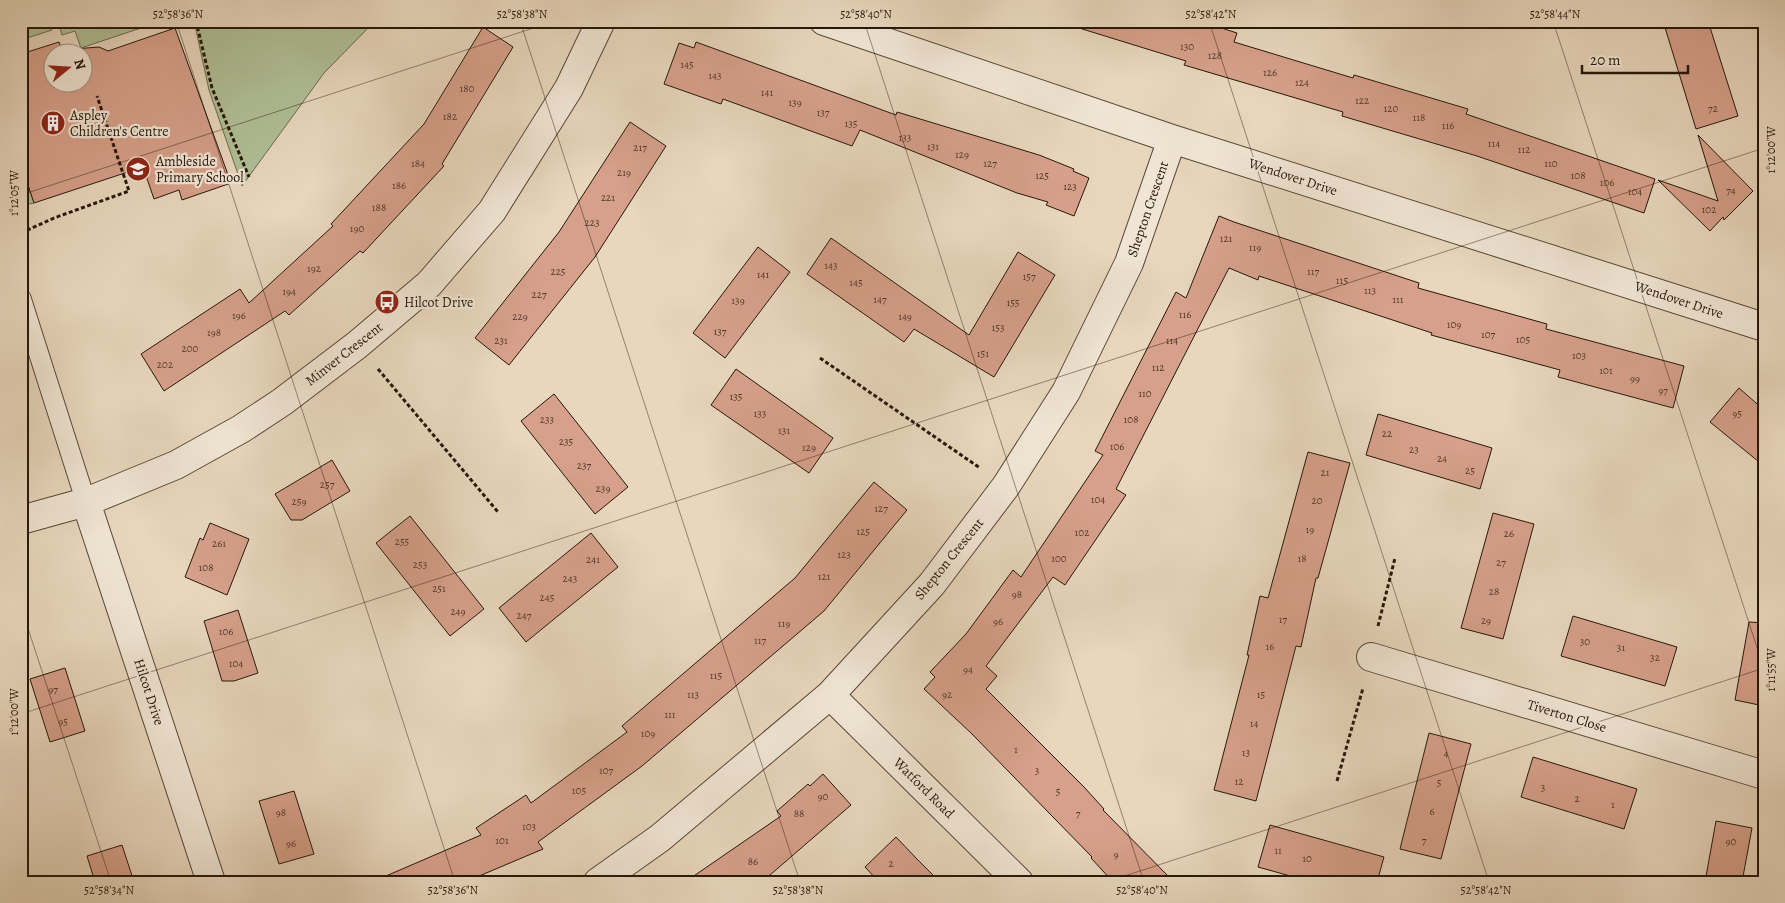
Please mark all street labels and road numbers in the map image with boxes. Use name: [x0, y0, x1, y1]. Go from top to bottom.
street label: Wendover Drive: [1245, 153, 1340, 200]
street label: Shepton Crescent: [1123, 158, 1173, 260]
street label: Wendover Drive: [1631, 276, 1726, 323]
street label: Minver Crescent: [301, 318, 387, 390]
street label: Shepton Crescent: [910, 514, 988, 604]
street label: Hilcot Drive: [129, 656, 169, 728]
street label: Tiverton Close: [1525, 695, 1609, 737]
street label: Watford Road: [889, 753, 959, 823]

